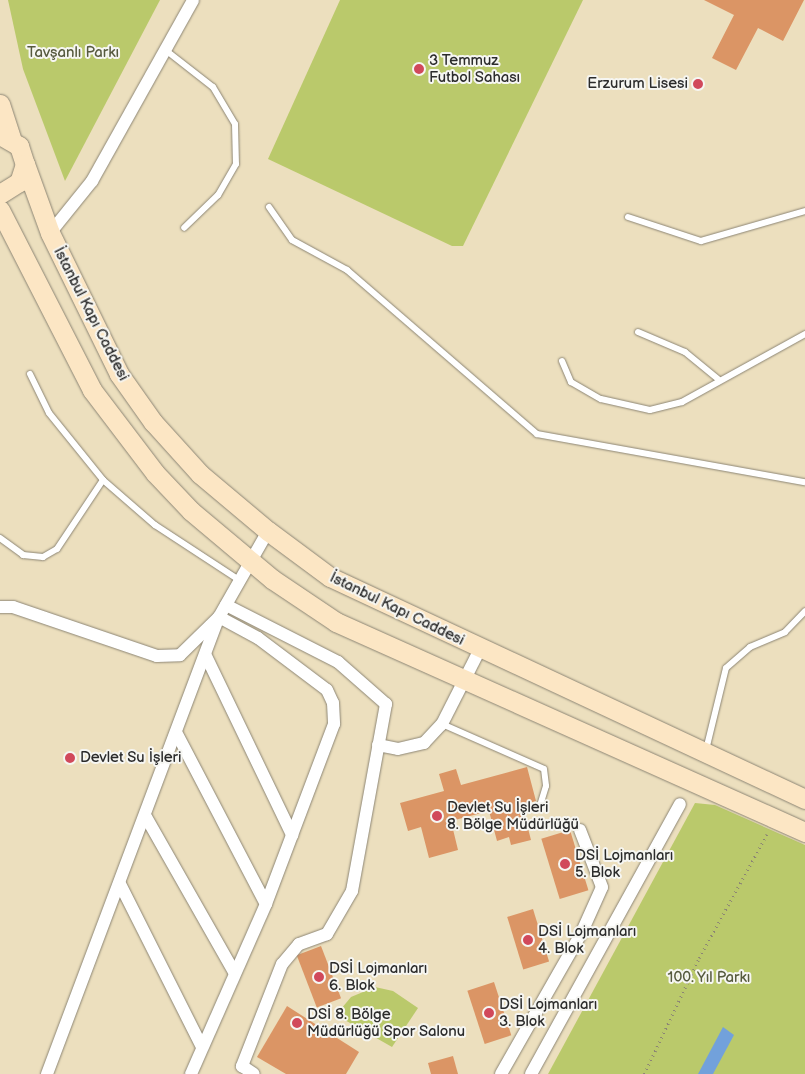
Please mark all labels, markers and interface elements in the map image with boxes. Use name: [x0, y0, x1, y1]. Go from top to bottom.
park label: Tavşanlı Parkı: [27, 44, 119, 62]
place label: 3 Temmuz Futbol Sahası: [429, 51, 520, 86]
marker: 3 Temmuz Futbol Sahası: [413, 63, 425, 75]
place label: Erzurum Lisesi: [587, 75, 688, 93]
marker: Erzurum Lisesi: [692, 78, 704, 90]
street label: İstanbul Kapı Caddesi: [49, 244, 133, 384]
street label: İstanbul Kapı Caddesi: [327, 569, 467, 649]
place label: Devlet Su İşleri: [80, 749, 182, 767]
marker: Devlet Su İşleri: [64, 752, 76, 764]
place label: Devlet Su İşleri 8. Bölge Müdürlüğü: [447, 798, 579, 833]
marker: Devlet Su İşleri 8. Bölge Müdürlüğü: [431, 810, 443, 822]
place label: DSİ Lojmanları 5. Blok: [575, 846, 673, 881]
marker: DSİ Lojmanları 5. Blok: [559, 858, 571, 870]
place label: DSİ Lojmanları 4. Blok: [538, 922, 636, 957]
marker: DSİ Lojmanları 4. Blok: [522, 934, 534, 946]
place label: DSİ Lojmanları 6. Blok: [329, 959, 427, 994]
park label: 100. Yıl Parkı: [667, 969, 751, 987]
marker: DSİ Lojmanları 6. Blok: [313, 971, 325, 983]
place label: DSİ Lojmanları 3. Blok: [499, 995, 597, 1030]
place label: DSİ 8. Bölge Müdürlüğü Spor Salonu: [307, 1005, 466, 1040]
marker: DSİ Lojmanları 3. Blok: [483, 1007, 495, 1019]
marker: DSİ 8. Bölge Müdürlüğü Spor Salonu: [291, 1017, 303, 1029]

